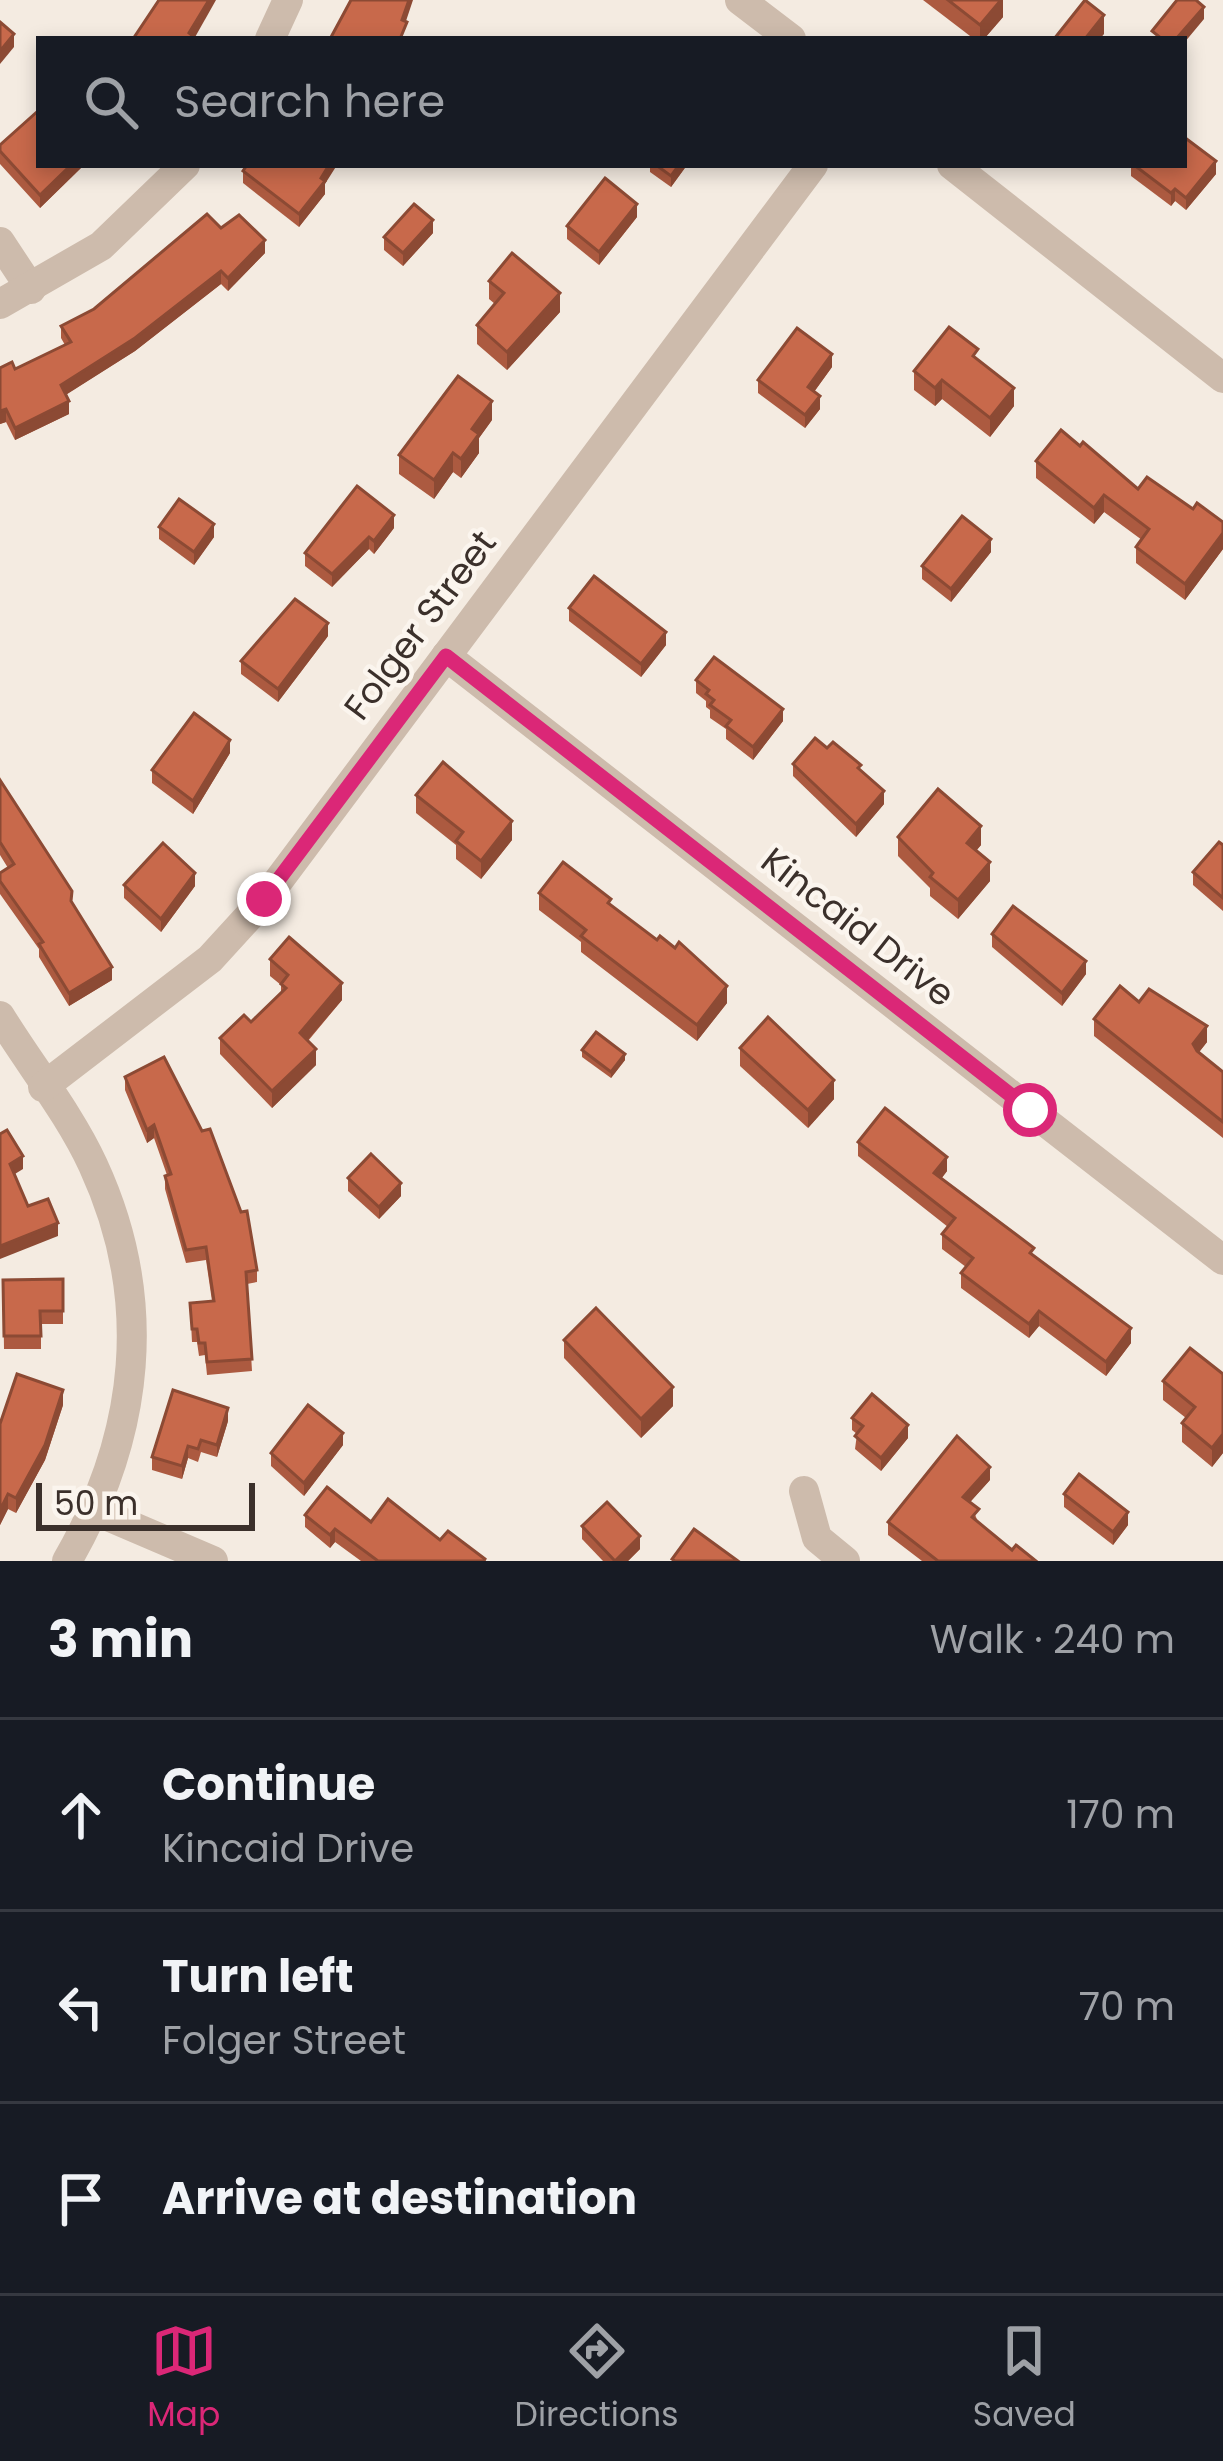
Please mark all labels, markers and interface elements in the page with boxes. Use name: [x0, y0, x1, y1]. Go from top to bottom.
search box: [36, 36, 1187, 168]
icon: search: [78, 69, 144, 135]
text: Search here: [174, 70, 445, 133]
street label: Folger Street: [332, 520, 508, 730]
street label: Kincaid Drive: [751, 835, 965, 1019]
route end: [237, 872, 291, 926]
route start: [1003, 1083, 1057, 1137]
scale bar: [36, 1477, 255, 1530]
text: 50 m: [54, 1480, 138, 1527]
text: 3 min: [48, 1603, 193, 1675]
text: Walk · 240 m: [930, 1612, 1175, 1667]
text: Continue: [162, 1753, 375, 1816]
icon: ahead: [48, 1782, 114, 1848]
text: 170 m: [1066, 1787, 1175, 1842]
text: Kincaid Drive: [162, 1821, 414, 1876]
text: Turn left: [162, 1945, 354, 2008]
icon: left: [48, 1974, 114, 2040]
text: 70 m: [1079, 1979, 1175, 2034]
text: Folger Street: [162, 2013, 406, 2068]
icon: arrive: [48, 2166, 114, 2232]
text: Arrive at destination: [162, 2167, 637, 2230]
tab: Map: [147, 2318, 220, 2440]
tab: Directions: [515, 2318, 678, 2440]
tab: Saved: [973, 2318, 1076, 2440]

